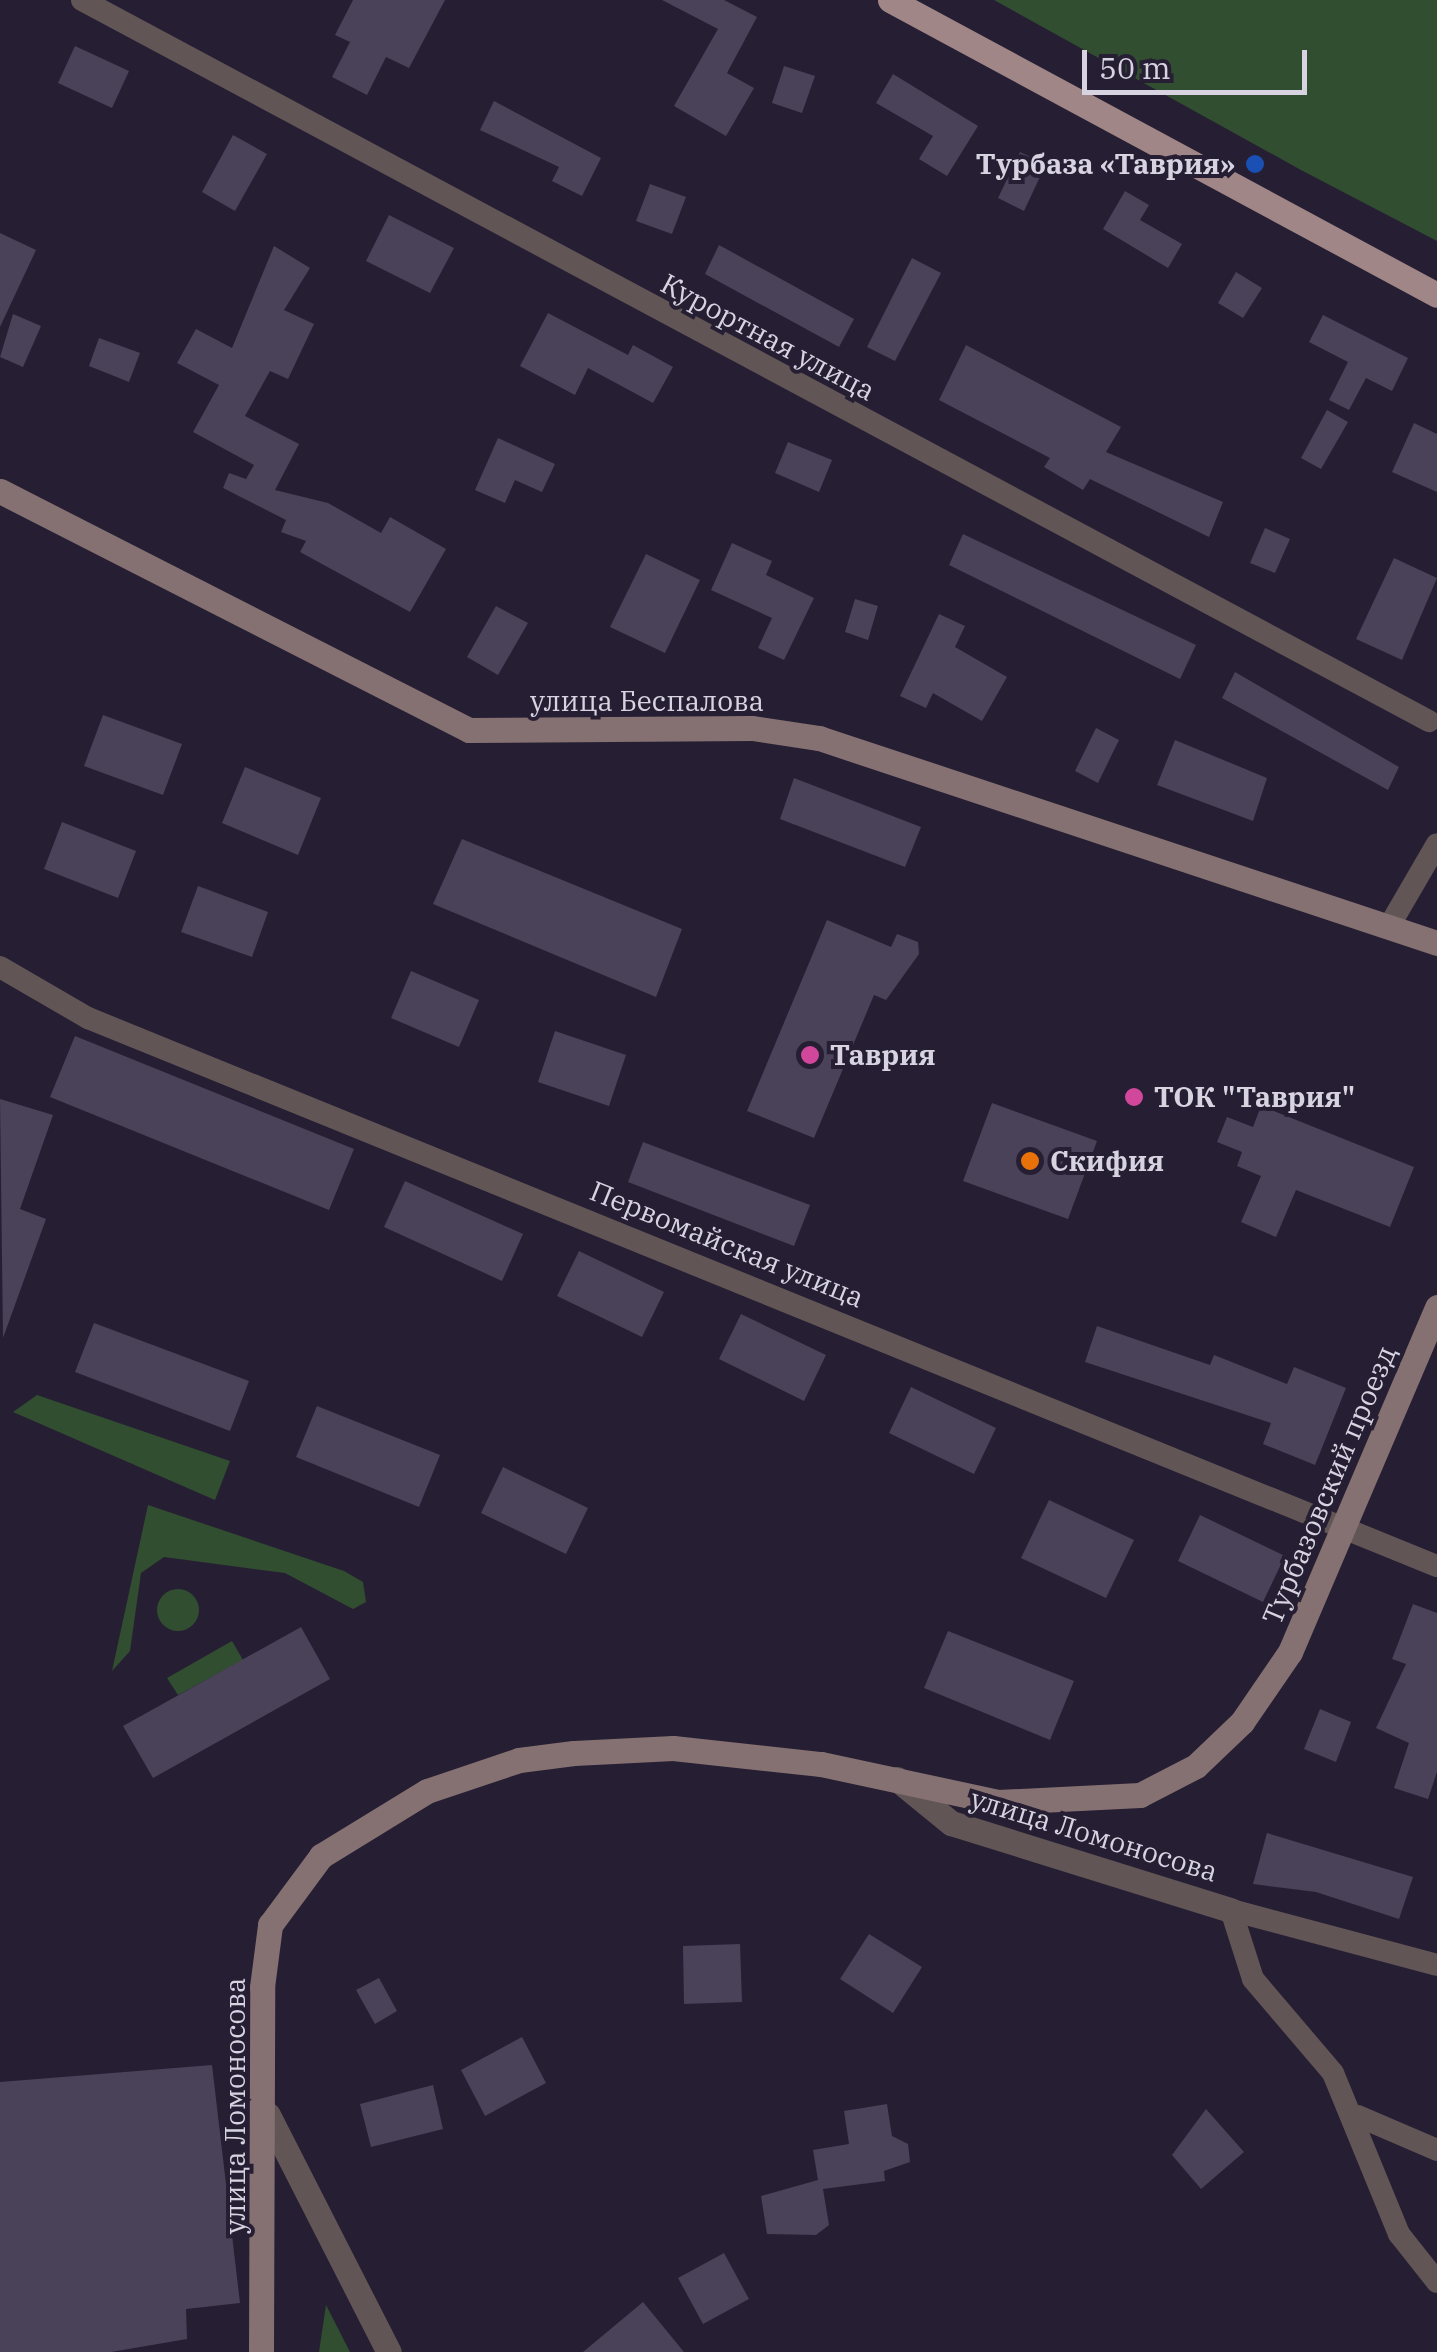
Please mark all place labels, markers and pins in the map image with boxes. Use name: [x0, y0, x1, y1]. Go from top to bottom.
place label: Турбаза «Таврия»: [976, 147, 1235, 181]
marker: Турбаза «Таврия»: [1244, 153, 1266, 175]
place label: Таврия: [830, 1038, 936, 1072]
marker: Таврия: [799, 1044, 821, 1066]
place label: ТОК "Таврия": [1154, 1080, 1355, 1114]
marker: ТОК "Таврия": [1123, 1086, 1145, 1108]
place label: Скифия: [1050, 1144, 1164, 1178]
marker: Скифия: [1019, 1150, 1041, 1172]

